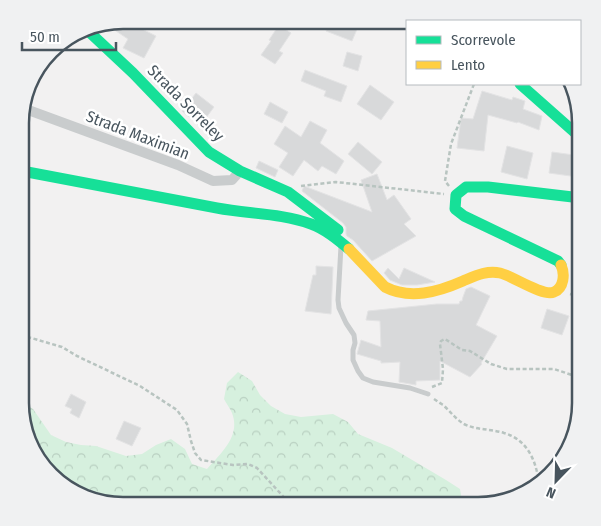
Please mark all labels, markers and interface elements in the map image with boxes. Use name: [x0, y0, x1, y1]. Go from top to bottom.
scale bar: [22, 20, 116, 52]
legend: [406, 20, 581, 85]
text: 50 m: [30, 28, 60, 46]
text: Scorrevole: [451, 31, 516, 49]
text: Lento: [451, 56, 485, 74]
street label: Strada Sorreley: [144, 61, 229, 146]
street label: Strada Maximian: [84, 107, 192, 163]
north arrow: [531, 456, 581, 506]
text: N: [544, 483, 558, 502]

